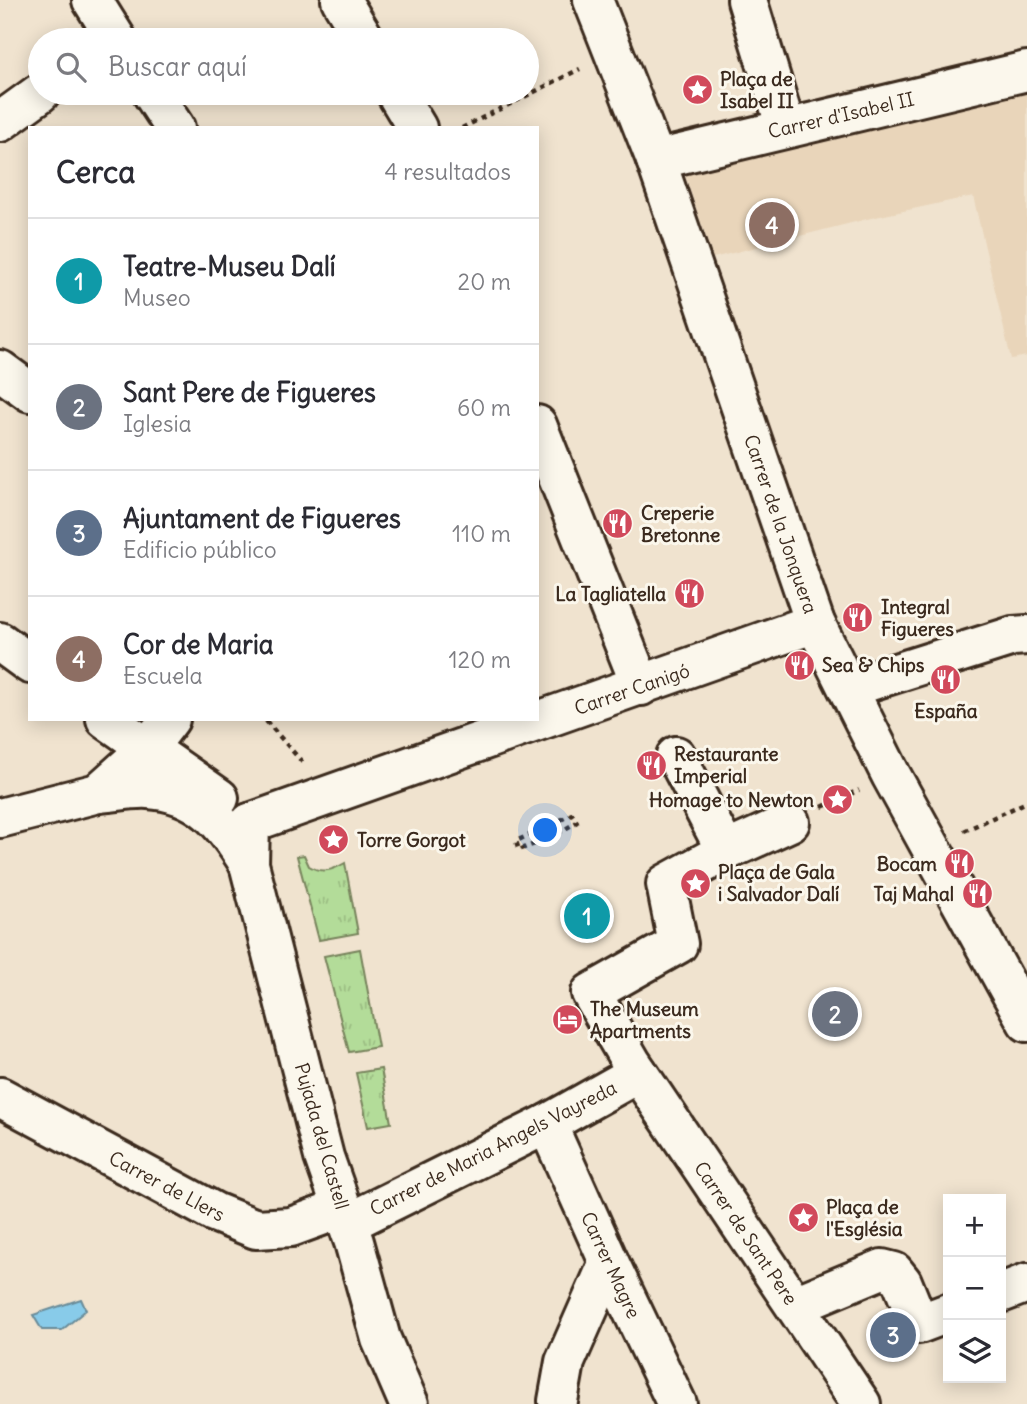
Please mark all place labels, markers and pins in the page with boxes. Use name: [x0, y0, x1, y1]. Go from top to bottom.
place label: Plaça de Isabel II: [720, 67, 794, 113]
place icon: Plaça de Isabel II: [680, 73, 714, 107]
pin: 4: [749, 199, 795, 251]
place label: Creperie Bretonne: [641, 501, 720, 547]
restaurant icon: Creperie Bretonne: [601, 507, 635, 541]
restaurant icon: La Tagliatella: [672, 577, 706, 611]
place label: La Tagliatella: [555, 582, 666, 606]
place label: Integral Figueres: [881, 595, 954, 641]
restaurant icon: Integral Figueres: [841, 601, 875, 635]
restaurant icon: Sea & Chips: [782, 648, 816, 682]
place label: Sea & Chips: [822, 653, 925, 677]
restaurant icon: España: [929, 663, 963, 697]
place label: España: [914, 699, 978, 723]
place label: Restaurante Imperial: [674, 742, 778, 788]
restaurant icon: Restaurante Imperial: [634, 748, 668, 782]
place icon: Homage to Newton: [820, 783, 854, 817]
place label: Homage to Newton: [649, 788, 814, 812]
place icon: Torre Gorgot: [317, 823, 351, 857]
place label: Torre Gorgot: [357, 828, 466, 852]
restaurant icon: Bocam: [943, 847, 977, 881]
place label: Bocam: [877, 852, 937, 876]
place label: Plaça de Gala i Salvador Dalí: [718, 860, 840, 906]
place icon: Plaça de Gala i Salvador Dalí: [678, 866, 712, 900]
restaurant icon: Taj Mahal: [960, 877, 994, 911]
place label: Taj Mahal: [873, 882, 954, 906]
pin: 1: [564, 890, 610, 942]
pin: 2: [812, 988, 858, 1040]
place label: The Museum Apartments: [590, 997, 699, 1043]
hotel icon: The Museum Apartments: [550, 1003, 584, 1037]
place label: Plaça de l'Església: [826, 1195, 903, 1241]
place icon: Plaça de l'Església: [786, 1201, 820, 1235]
pin: 3: [870, 1309, 916, 1361]

